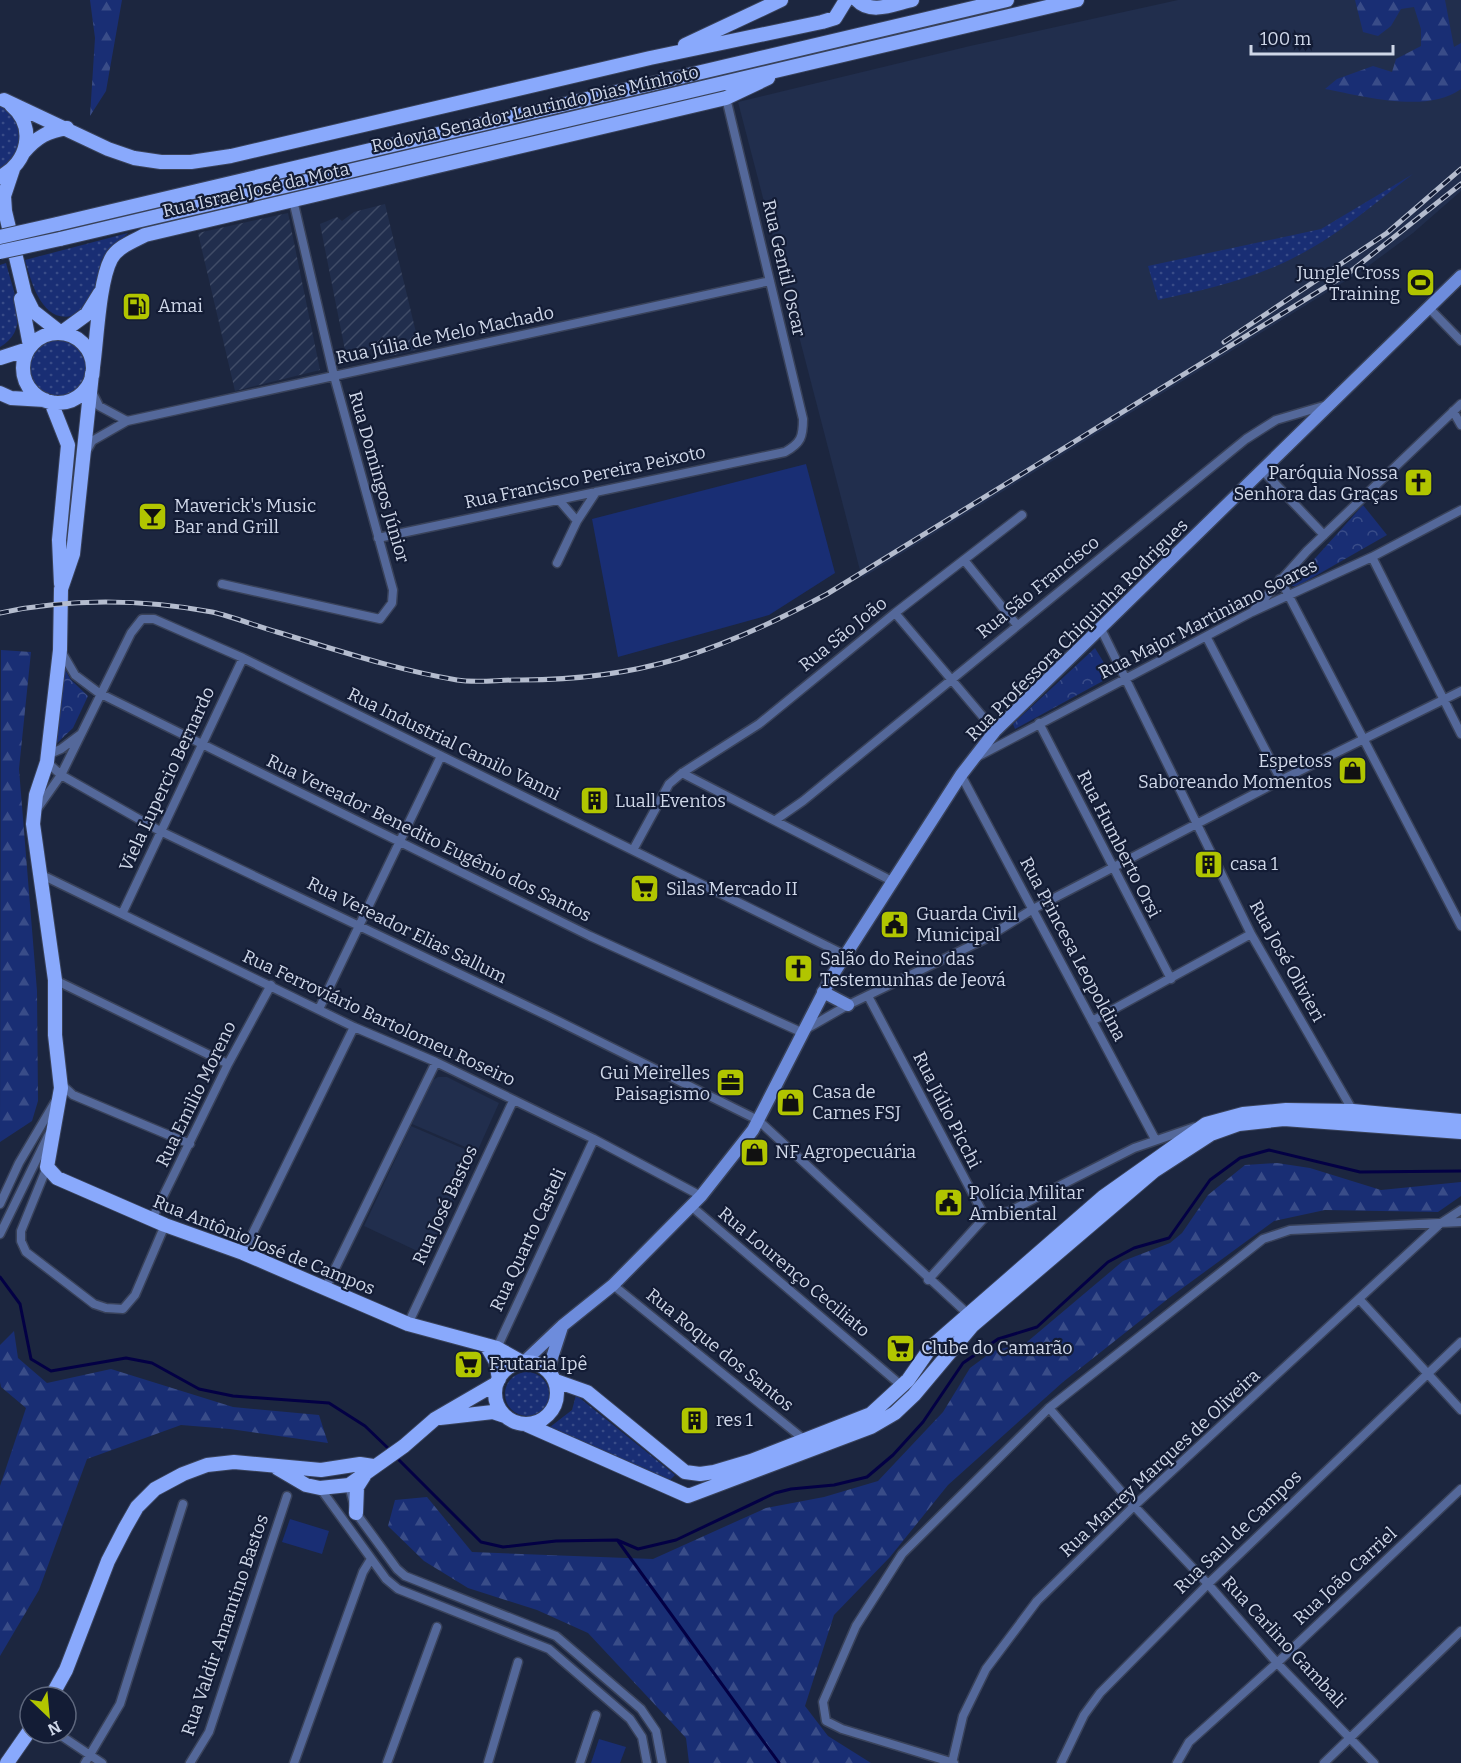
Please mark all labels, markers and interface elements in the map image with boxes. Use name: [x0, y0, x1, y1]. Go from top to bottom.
scale bar: [1251, 18, 1394, 56]
text: 100 m: [1260, 28, 1311, 50]
street label: Rodovia Senador Laurindo Dias Minhoto: [369, 61, 701, 157]
street label: Rua Israel José da Mota: [161, 158, 352, 222]
street label: Rua Gentil Oscar: [758, 197, 810, 339]
place label: Jungle Cross Training: [1296, 262, 1400, 305]
sports icon: Jungle Cross Training: [1405, 267, 1437, 299]
fuel station icon: Amai: [121, 290, 153, 322]
place label: Amai: [158, 295, 203, 317]
street label: Rua Júlia de Melo Machado: [334, 301, 556, 369]
street label: Rua Domingos Júnior: [344, 389, 414, 565]
street label: Rua Francisco Pereira Peixoto: [462, 441, 708, 513]
place label: Paróquia Nossa Senhora das Graças: [1233, 462, 1398, 505]
church icon: Paróquia Nossa Senhora das Graças: [1403, 467, 1435, 499]
place label: Maverick's Music Bar and Grill: [174, 495, 316, 538]
bar icon: Maverick's Music Bar and Grill: [137, 500, 169, 532]
street label: Rua Professora Chiquinha Rodrigues: [961, 514, 1193, 746]
street label: Rua São Francisco: [972, 531, 1104, 643]
street label: Rua Major Martiniano Soares: [1095, 554, 1321, 684]
street label: Rua São João: [795, 592, 891, 676]
street label: Viela Lupercio Bernardo: [115, 683, 219, 875]
street label: Rua Industrial Camilo Vanni: [344, 683, 564, 805]
street label: Rua Vereador Benedito Eugênio dos Santos: [263, 750, 595, 926]
place label: Espetoss Saboreando Momentos: [1138, 750, 1332, 793]
shop icon: Espetoss Saboreando Momentos: [1337, 755, 1369, 787]
street label: Rua Humberto Orsi: [1072, 767, 1166, 921]
building icon: Luall Eventos: [578, 785, 610, 817]
place label: Luall Eventos: [615, 790, 726, 812]
building icon: casa 1: [1193, 848, 1225, 880]
street label: Rua Princesa Leopoldina: [1015, 853, 1131, 1045]
place label: casa 1: [1230, 853, 1279, 875]
street label: Rua Vereador Elias Sallum: [304, 872, 510, 988]
supermarket icon: Silas Mercado II: [629, 873, 661, 905]
place label: Silas Mercado II: [666, 878, 798, 900]
street label: Rua José Olivieri: [1245, 896, 1329, 1026]
place label: Guarda Civil Municipal: [916, 903, 1018, 946]
public building icon: Guarda Civil Municipal: [879, 908, 911, 940]
street label: Rua Ferroviário Bartolomeu Roseiro: [239, 945, 519, 1091]
place label: Salão do Reino das Testemunhas de Jeová: [820, 948, 1006, 991]
church icon: Salão do Reino das Testemunhas de Jeová: [783, 953, 815, 985]
street label: Rua Emilio Moreno: [151, 1018, 241, 1170]
street label: Rua Júlio Picchi: [908, 1048, 986, 1172]
place label: Gui Meirelles Paisagismo: [600, 1062, 710, 1105]
office icon: Gui Meirelles Paisagismo: [715, 1067, 747, 1099]
place label: Casa de Carnes FSJ: [812, 1081, 901, 1124]
shop icon: Casa de Carnes FSJ: [775, 1086, 807, 1118]
shop icon: NF Agropecuária: [738, 1136, 770, 1168]
place label: NF Agropecuária: [775, 1141, 916, 1163]
street label: Rua José Bastos: [408, 1142, 482, 1268]
street label: Rua Quarto Casteli: [485, 1165, 571, 1315]
place label: Polícia Militar Ambiental: [969, 1182, 1084, 1225]
public building icon: Polícia Militar Ambiental: [932, 1187, 964, 1219]
street label: Rua Antônio José de Campos: [150, 1190, 378, 1300]
street label: Rua Lourenço Ceciliato: [714, 1202, 874, 1342]
street label: Rua Roque dos Santos: [642, 1284, 798, 1416]
supermarket icon: Clube do Camarão: [884, 1332, 916, 1364]
place label: Clube do Camarão: [921, 1337, 1073, 1359]
supermarket icon: Frutaria Ipê: [452, 1348, 484, 1380]
place label: Frutaria Ipê: [489, 1353, 587, 1375]
street label: Rua Marrey Marques de Oliveira: [1055, 1364, 1265, 1562]
building icon: res 1: [679, 1404, 711, 1436]
place label: res 1: [716, 1409, 754, 1431]
street label: Rua Saul de Campos: [1170, 1466, 1306, 1598]
street label: Rua Valdir Amantino Bastos: [177, 1511, 273, 1739]
street label: Rua João Carriel: [1289, 1523, 1401, 1629]
street label: Rua Carlino Gambali: [1217, 1572, 1351, 1712]
north arrow: [18, 1685, 78, 1745]
text: N: [45, 1717, 64, 1739]

